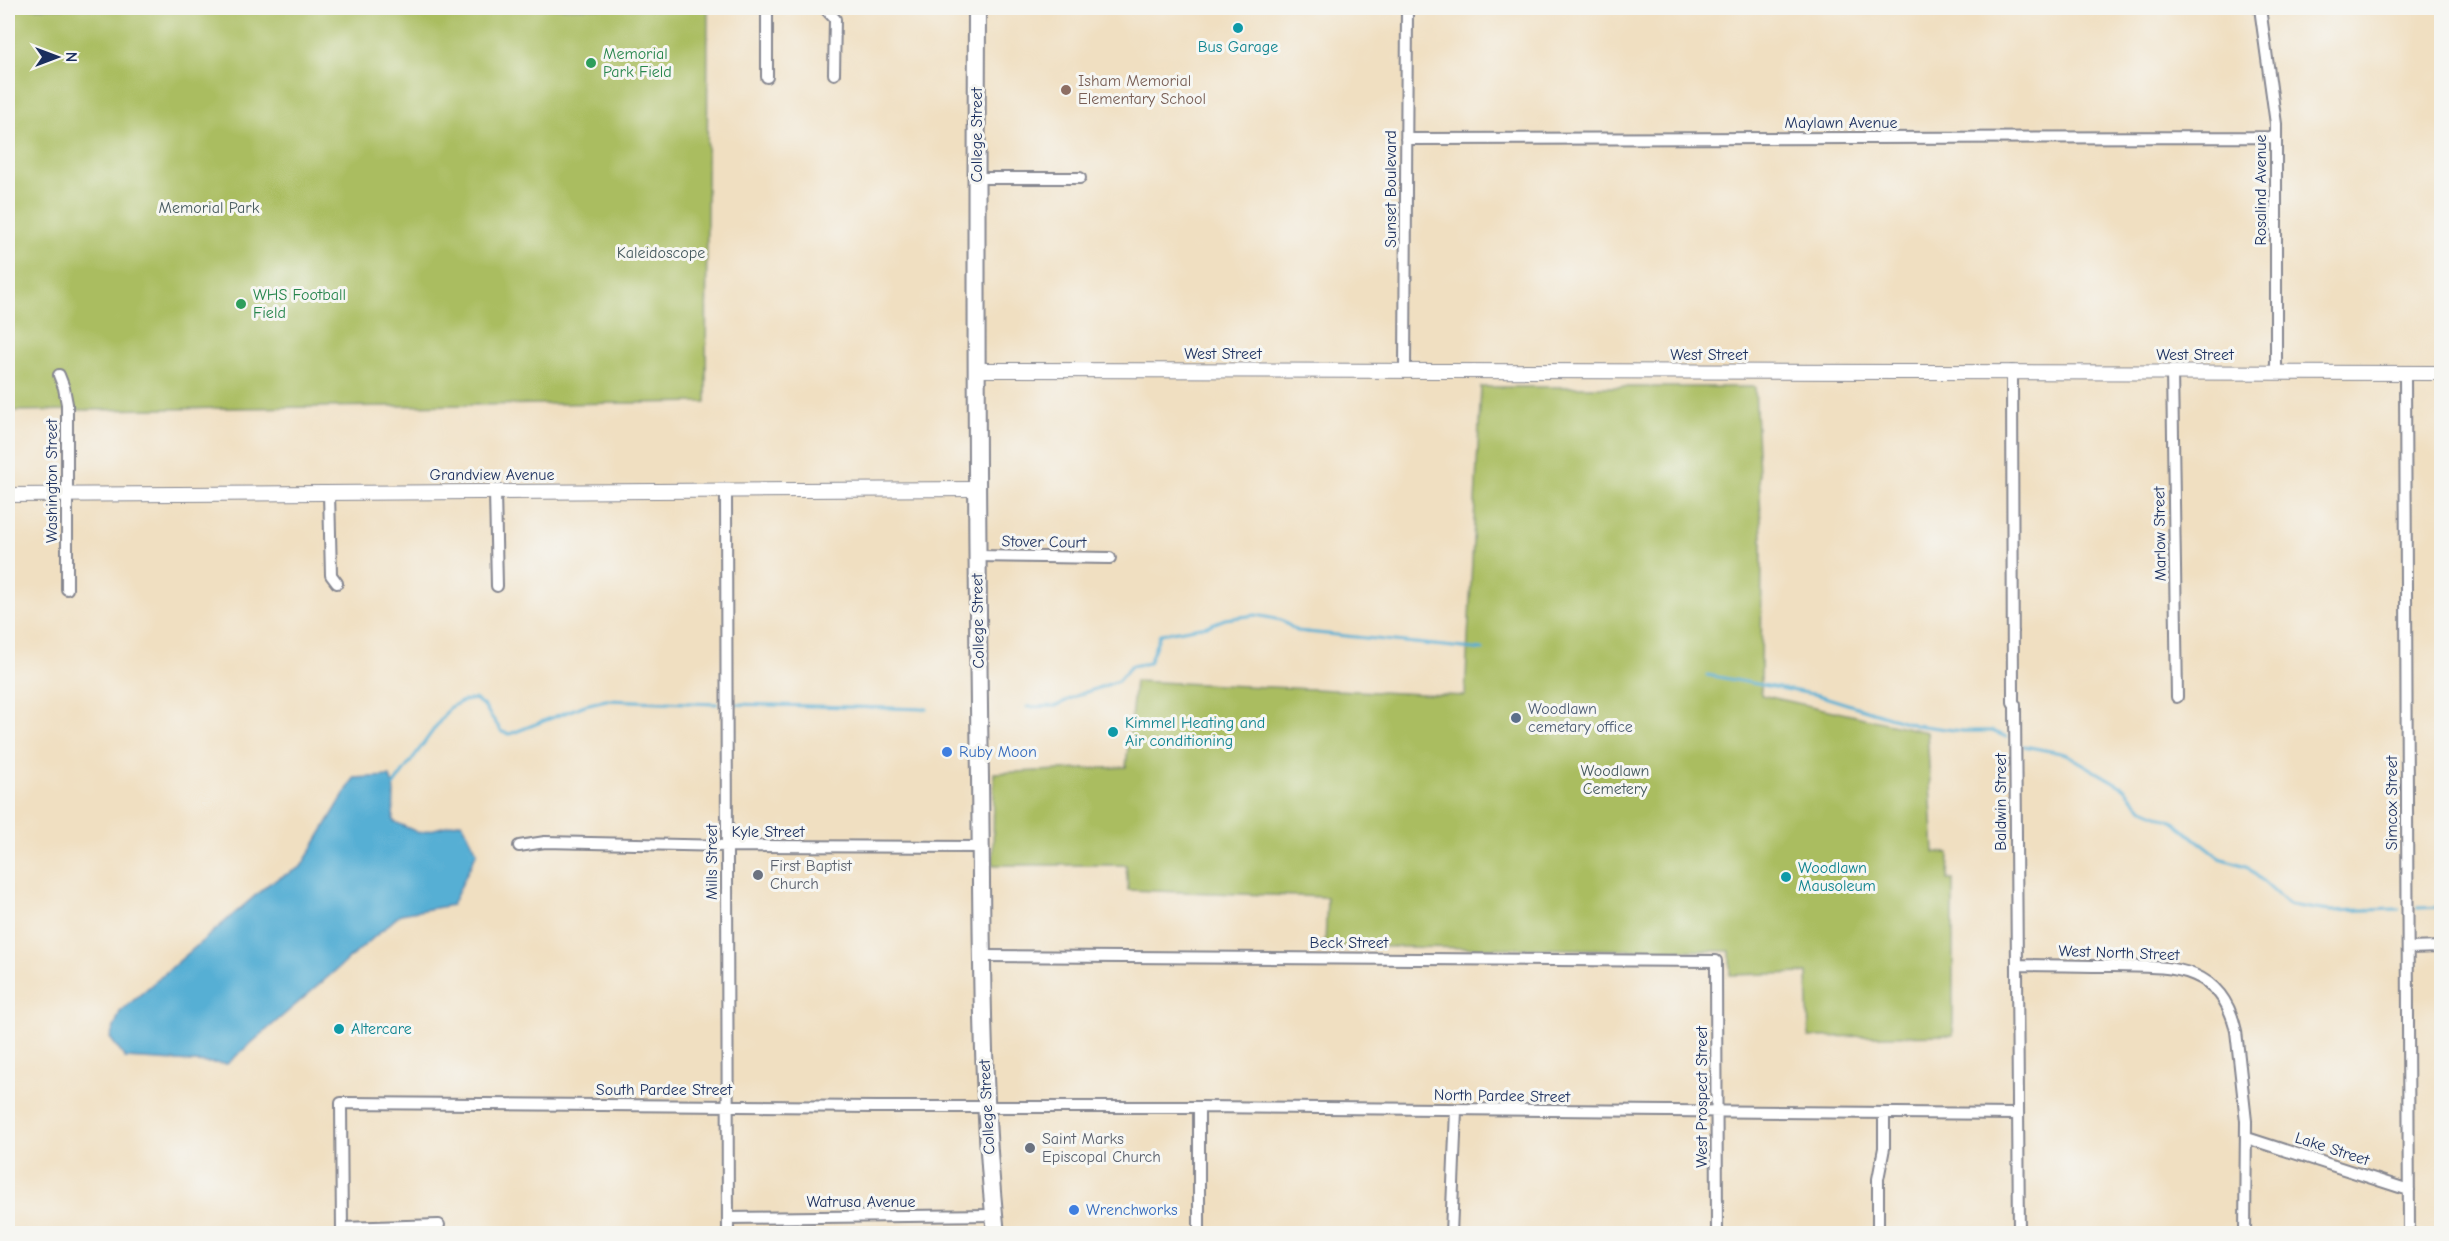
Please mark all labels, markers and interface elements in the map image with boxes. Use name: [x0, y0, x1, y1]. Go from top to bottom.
marker: Bus Garage: [1231, 21, 1245, 35]
north arrow: [27, 27, 87, 87]
place label: Bus Garage: [1198, 38, 1278, 56]
place label: Memorial Park Field: [603, 45, 672, 81]
text: N: [62, 52, 80, 62]
marker: Memorial Park Field: [584, 56, 598, 70]
place label: Isham Memorial Elementary School: [1078, 72, 1206, 108]
marker: Isham Memorial Elementary School: [1059, 83, 1073, 97]
street label: College Street: [968, 87, 986, 183]
street label: Maylawn Avenue: [1784, 114, 1898, 132]
street label: Sunset Boulevard: [1382, 130, 1400, 248]
street label: Rosalind Avenue: [2252, 134, 2270, 246]
park label: Memorial Park: [159, 199, 260, 217]
park label: Kaleidoscope: [617, 244, 705, 262]
place label: WHS Football Field: [253, 286, 346, 322]
marker: WHS Football Field: [234, 297, 248, 311]
street label: West Street: [1184, 345, 1262, 363]
street label: West Street: [1670, 346, 1748, 364]
street label: West Street: [2156, 346, 2234, 364]
street label: Washington Street: [43, 419, 61, 543]
street label: Grandview Avenue: [429, 466, 555, 484]
street label: Marlow Street: [2150, 486, 2170, 582]
street label: Stover Court: [1001, 532, 1087, 552]
street label: College Street: [968, 573, 988, 669]
place label: Woodlawn cemetary office: [1528, 700, 1633, 736]
marker: Woodlawn cemetary office: [1509, 711, 1523, 725]
place label: Kimmel Heating and Air conditioning: [1125, 714, 1265, 750]
marker: Kimmel Heating and Air conditioning: [1106, 725, 1120, 739]
place label: Ruby Moon: [959, 743, 1037, 761]
marker: Ruby Moon: [940, 745, 954, 759]
street label: Baldwin Street: [1992, 753, 2010, 851]
street label: Simcox Street: [2383, 755, 2401, 850]
park label: Woodlawn Cemetery: [1581, 762, 1649, 798]
street label: Kyle Street: [731, 823, 805, 841]
street label: Mills Street: [703, 824, 721, 900]
place label: First Baptist Church: [770, 857, 852, 893]
place label: Woodlawn Mausoleum: [1798, 859, 1876, 895]
marker: First Baptist Church: [751, 868, 765, 882]
marker: Woodlawn Mausoleum: [1779, 870, 1793, 884]
street label: Beck Street: [1310, 934, 1389, 952]
street label: West North Street: [2058, 942, 2180, 964]
place label: Altercare: [351, 1020, 412, 1038]
marker: Altercare: [332, 1022, 346, 1036]
street label: West Prospect Street: [1693, 1026, 1711, 1168]
street label: College Street: [975, 1059, 998, 1155]
street label: South Pardee Street: [596, 1081, 733, 1099]
street label: North Pardee Street: [1434, 1086, 1571, 1106]
street label: Lake Street: [2293, 1129, 2372, 1170]
place label: Saint Marks Episcopal Church: [1042, 1130, 1161, 1166]
marker: Saint Marks Episcopal Church: [1023, 1141, 1037, 1155]
street label: Watrusa Avenue: [806, 1193, 916, 1211]
place label: Wrenchworks: [1086, 1201, 1178, 1219]
marker: Wrenchworks: [1067, 1203, 1081, 1217]

